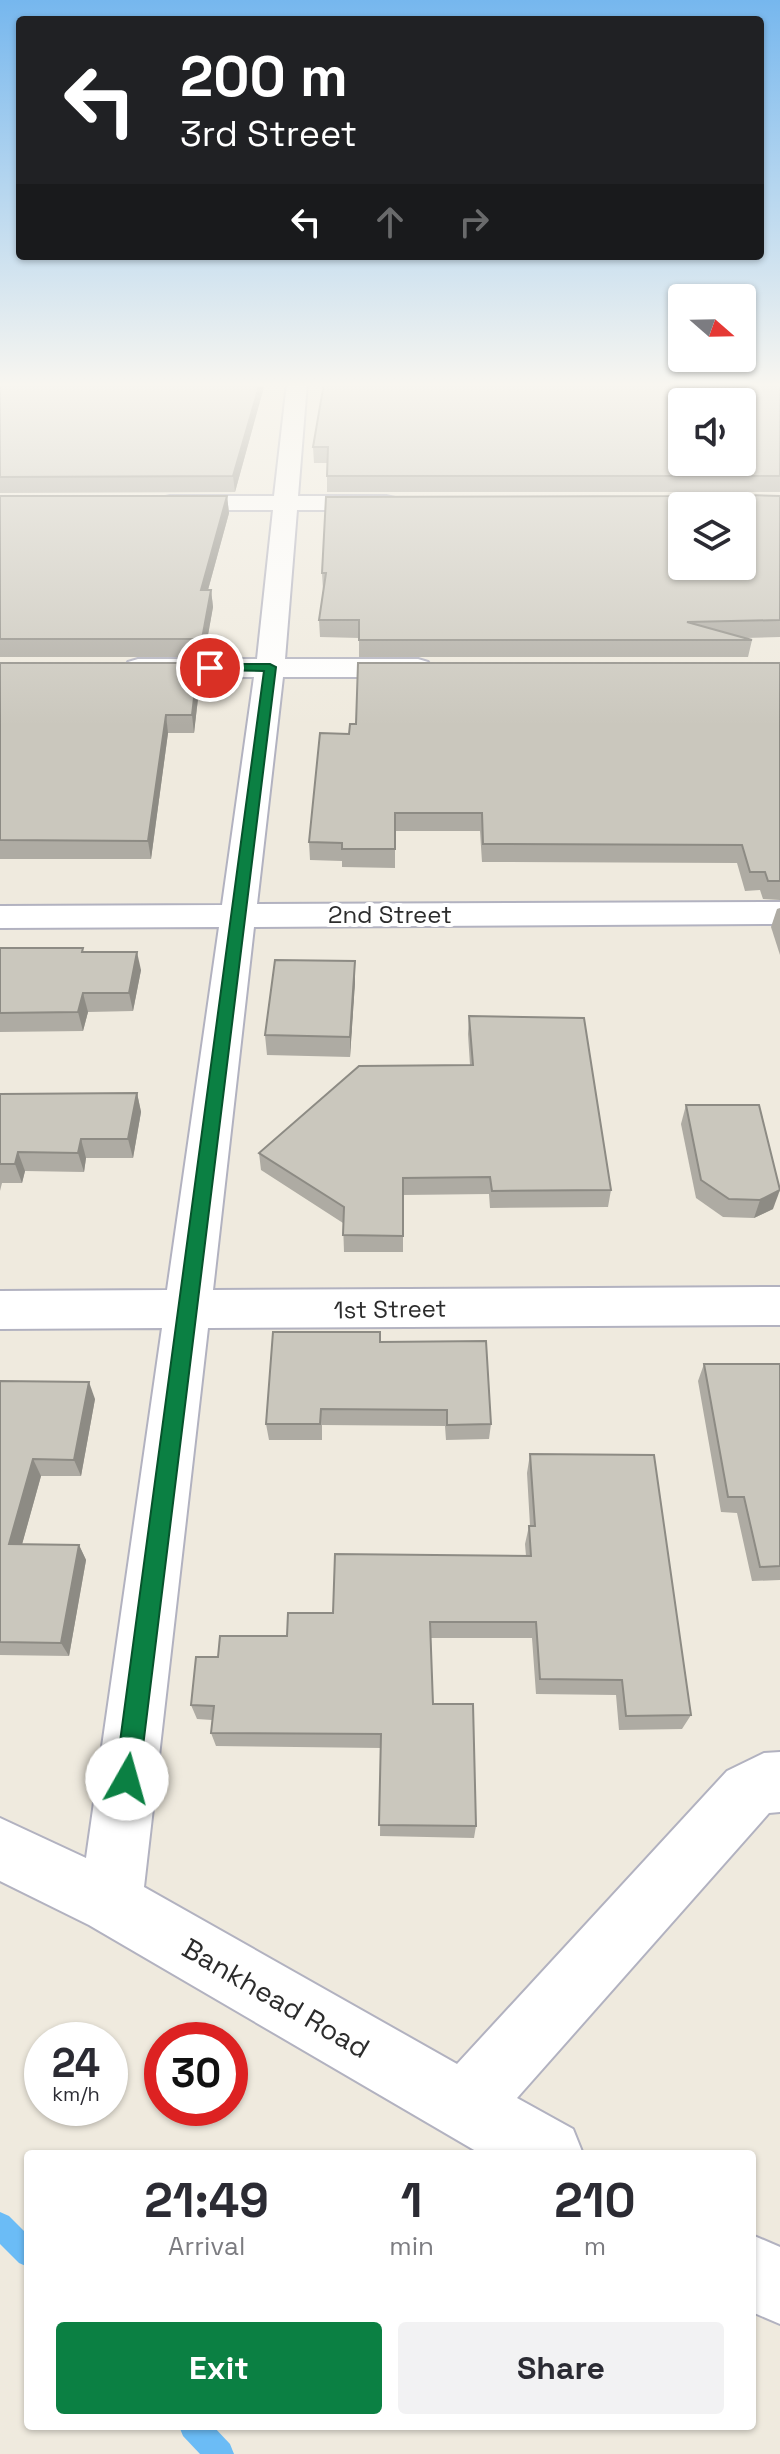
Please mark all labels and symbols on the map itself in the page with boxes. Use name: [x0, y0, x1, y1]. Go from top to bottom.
north arrow: [668, 284, 756, 372]
pin: [176, 634, 244, 702]
street label: 2nd Street: [328, 899, 452, 930]
street label: 1st Street: [333, 1293, 447, 1325]
position arrow: [85, 1737, 169, 1821]
street label: Bankhead Road: [176, 1930, 376, 2066]
speed limit sign: 30: [144, 2022, 248, 2126]

